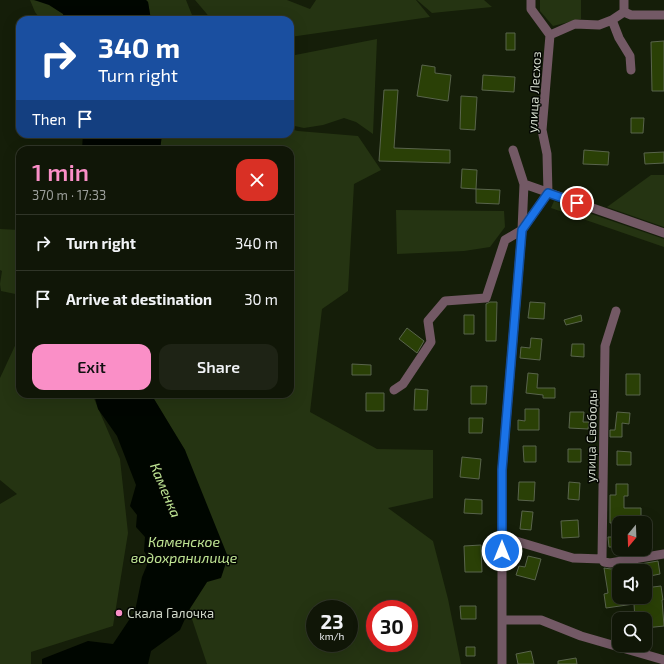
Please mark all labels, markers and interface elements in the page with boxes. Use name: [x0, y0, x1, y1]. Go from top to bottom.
text: 340 m: [98, 30, 180, 64]
icon: right: [32, 32, 84, 84]
street label: улица Лесхоз: [524, 51, 544, 133]
text: Turn right: [98, 64, 178, 86]
icon: arrive: [74, 108, 96, 130]
text: Then: [32, 110, 66, 128]
text: 1 min: [32, 157, 89, 186]
button: close: [236, 159, 278, 201]
pin: [560, 186, 594, 220]
text: 370 m · 17:33: [32, 187, 106, 203]
icon: arrive: [566, 192, 588, 214]
icon: right: [32, 232, 54, 254]
text: Turn right: [66, 234, 136, 252]
text: 340 m: [235, 234, 278, 252]
icon: arrive: [32, 288, 54, 310]
text: Arrive at destination: [66, 290, 212, 308]
text: 30 m: [244, 290, 278, 308]
button: Exit: [32, 344, 151, 390]
button: Share: [159, 344, 278, 390]
street label: улица Свободы: [582, 389, 600, 483]
water label: Каменка: [147, 460, 185, 520]
north arrow: [612, 516, 652, 556]
map controls: [612, 516, 652, 652]
position arrow: [481, 530, 523, 572]
water label: Каменское водохранилище: [131, 533, 238, 566]
button: sound: [612, 564, 652, 604]
speed limit sign: 30: [366, 600, 418, 652]
place label: Скала Галочка: [127, 605, 214, 621]
marker: Скала Галочка: [114, 608, 124, 618]
text: 23: [321, 609, 343, 633]
button: search: [612, 612, 652, 652]
text: km/h: [320, 630, 344, 642]

